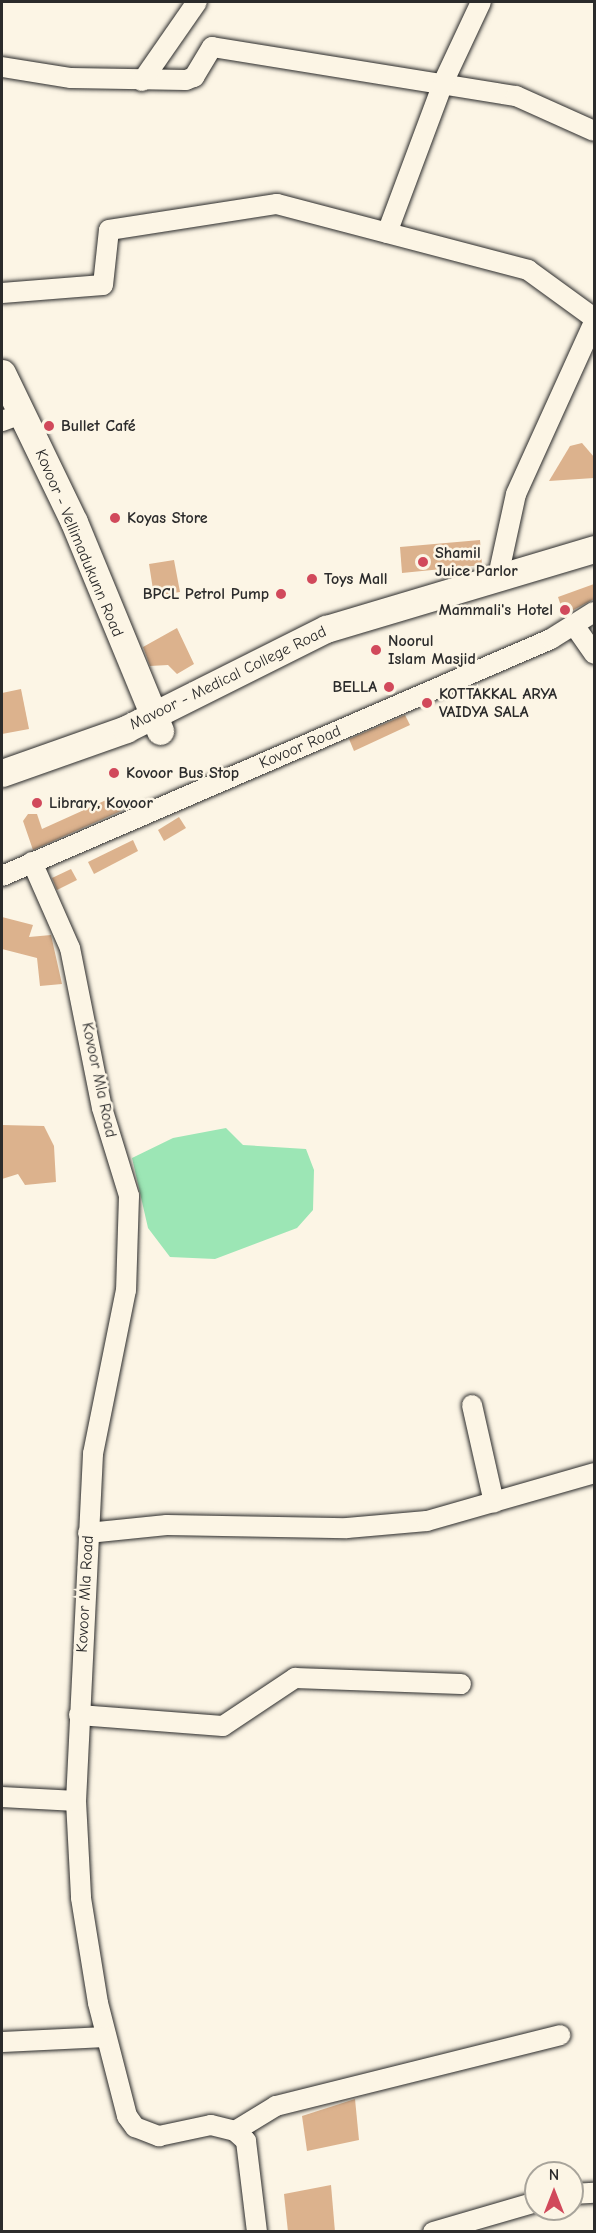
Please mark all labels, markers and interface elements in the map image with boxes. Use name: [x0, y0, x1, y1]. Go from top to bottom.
place label: Bullet Café: [61, 416, 136, 436]
marker: Bullet Café: [42, 419, 56, 433]
street label: Kovoor - Vellimadukunn Road: [31, 446, 127, 640]
place label: Koyas Store: [127, 508, 208, 528]
marker: Koyas Store: [108, 511, 122, 525]
place label: Shamil Juice Parlor: [435, 543, 518, 581]
marker: Shamil Juice Parlor: [416, 555, 430, 569]
place label: Toys Mall: [324, 569, 388, 589]
marker: Toys Mall: [305, 572, 319, 586]
place label: BPCL Petrol Pump: [143, 584, 269, 604]
marker: BPCL Petrol Pump: [274, 587, 288, 601]
place label: Mammali's Hotel: [439, 600, 553, 620]
marker: Mammali's Hotel: [558, 603, 572, 617]
street label: Mavoor - Medical College Road: [127, 622, 329, 734]
place label: Noorul Islam Masjid: [388, 631, 476, 669]
marker: Noorul Islam Masjid: [369, 643, 383, 657]
place label: BELLA: [332, 677, 377, 697]
marker: BELLA: [382, 680, 396, 694]
place label: KOTTAKKAL ARYA VAIDYA SALA: [439, 684, 557, 722]
marker: KOTTAKKAL ARYA VAIDYA SALA: [420, 696, 434, 710]
street label: Kovoor Road: [256, 721, 344, 773]
place label: Kovoor Bus Stop: [126, 763, 239, 783]
marker: Kovoor Bus Stop: [107, 766, 121, 780]
place label: Library, Kovoor: [49, 793, 153, 813]
marker: Library, Kovoor: [30, 796, 44, 810]
street label: Kovoor Mla Road: [77, 1021, 121, 1139]
street label: Kovoor Mla Road: [72, 1535, 98, 1653]
north arrow: [524, 2161, 584, 2221]
text: N: [549, 2166, 559, 2184]

